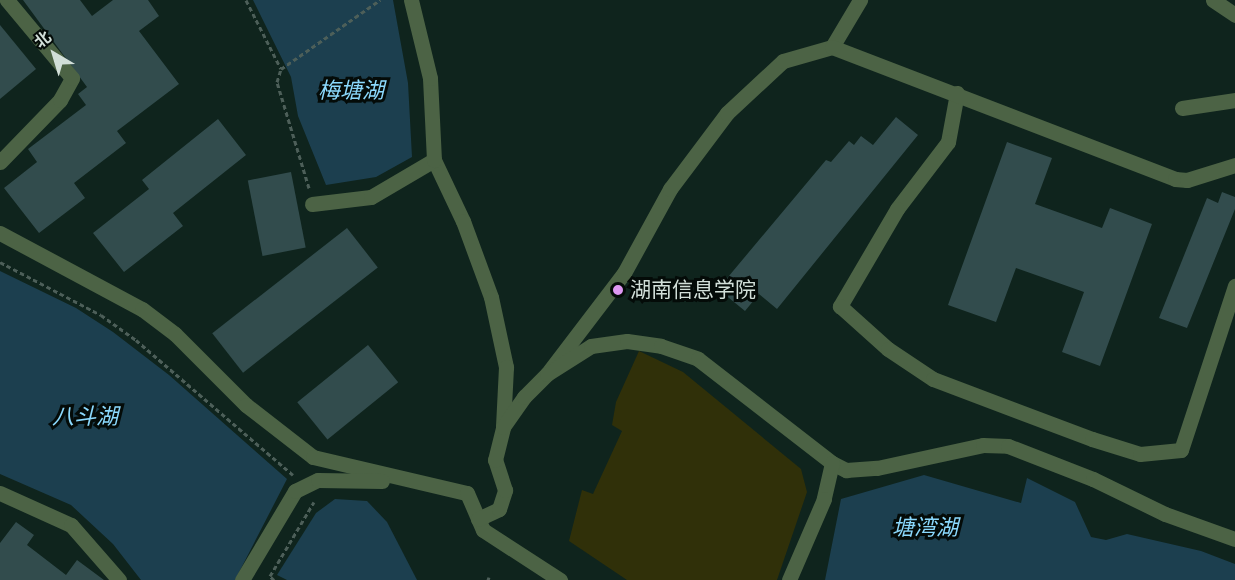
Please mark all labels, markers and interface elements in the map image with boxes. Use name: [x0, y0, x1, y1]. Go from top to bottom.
north arrow: [24, 24, 84, 84]
text: 北: [30, 27, 55, 52]
water label: 梅塘湖: [318, 78, 384, 104]
place label: 湖南信息学院: [630, 277, 756, 303]
marker: 湖南信息学院: [611, 283, 625, 297]
water label: 八斗湖: [52, 404, 118, 430]
water label: 塘湾湖: [892, 515, 958, 541]

